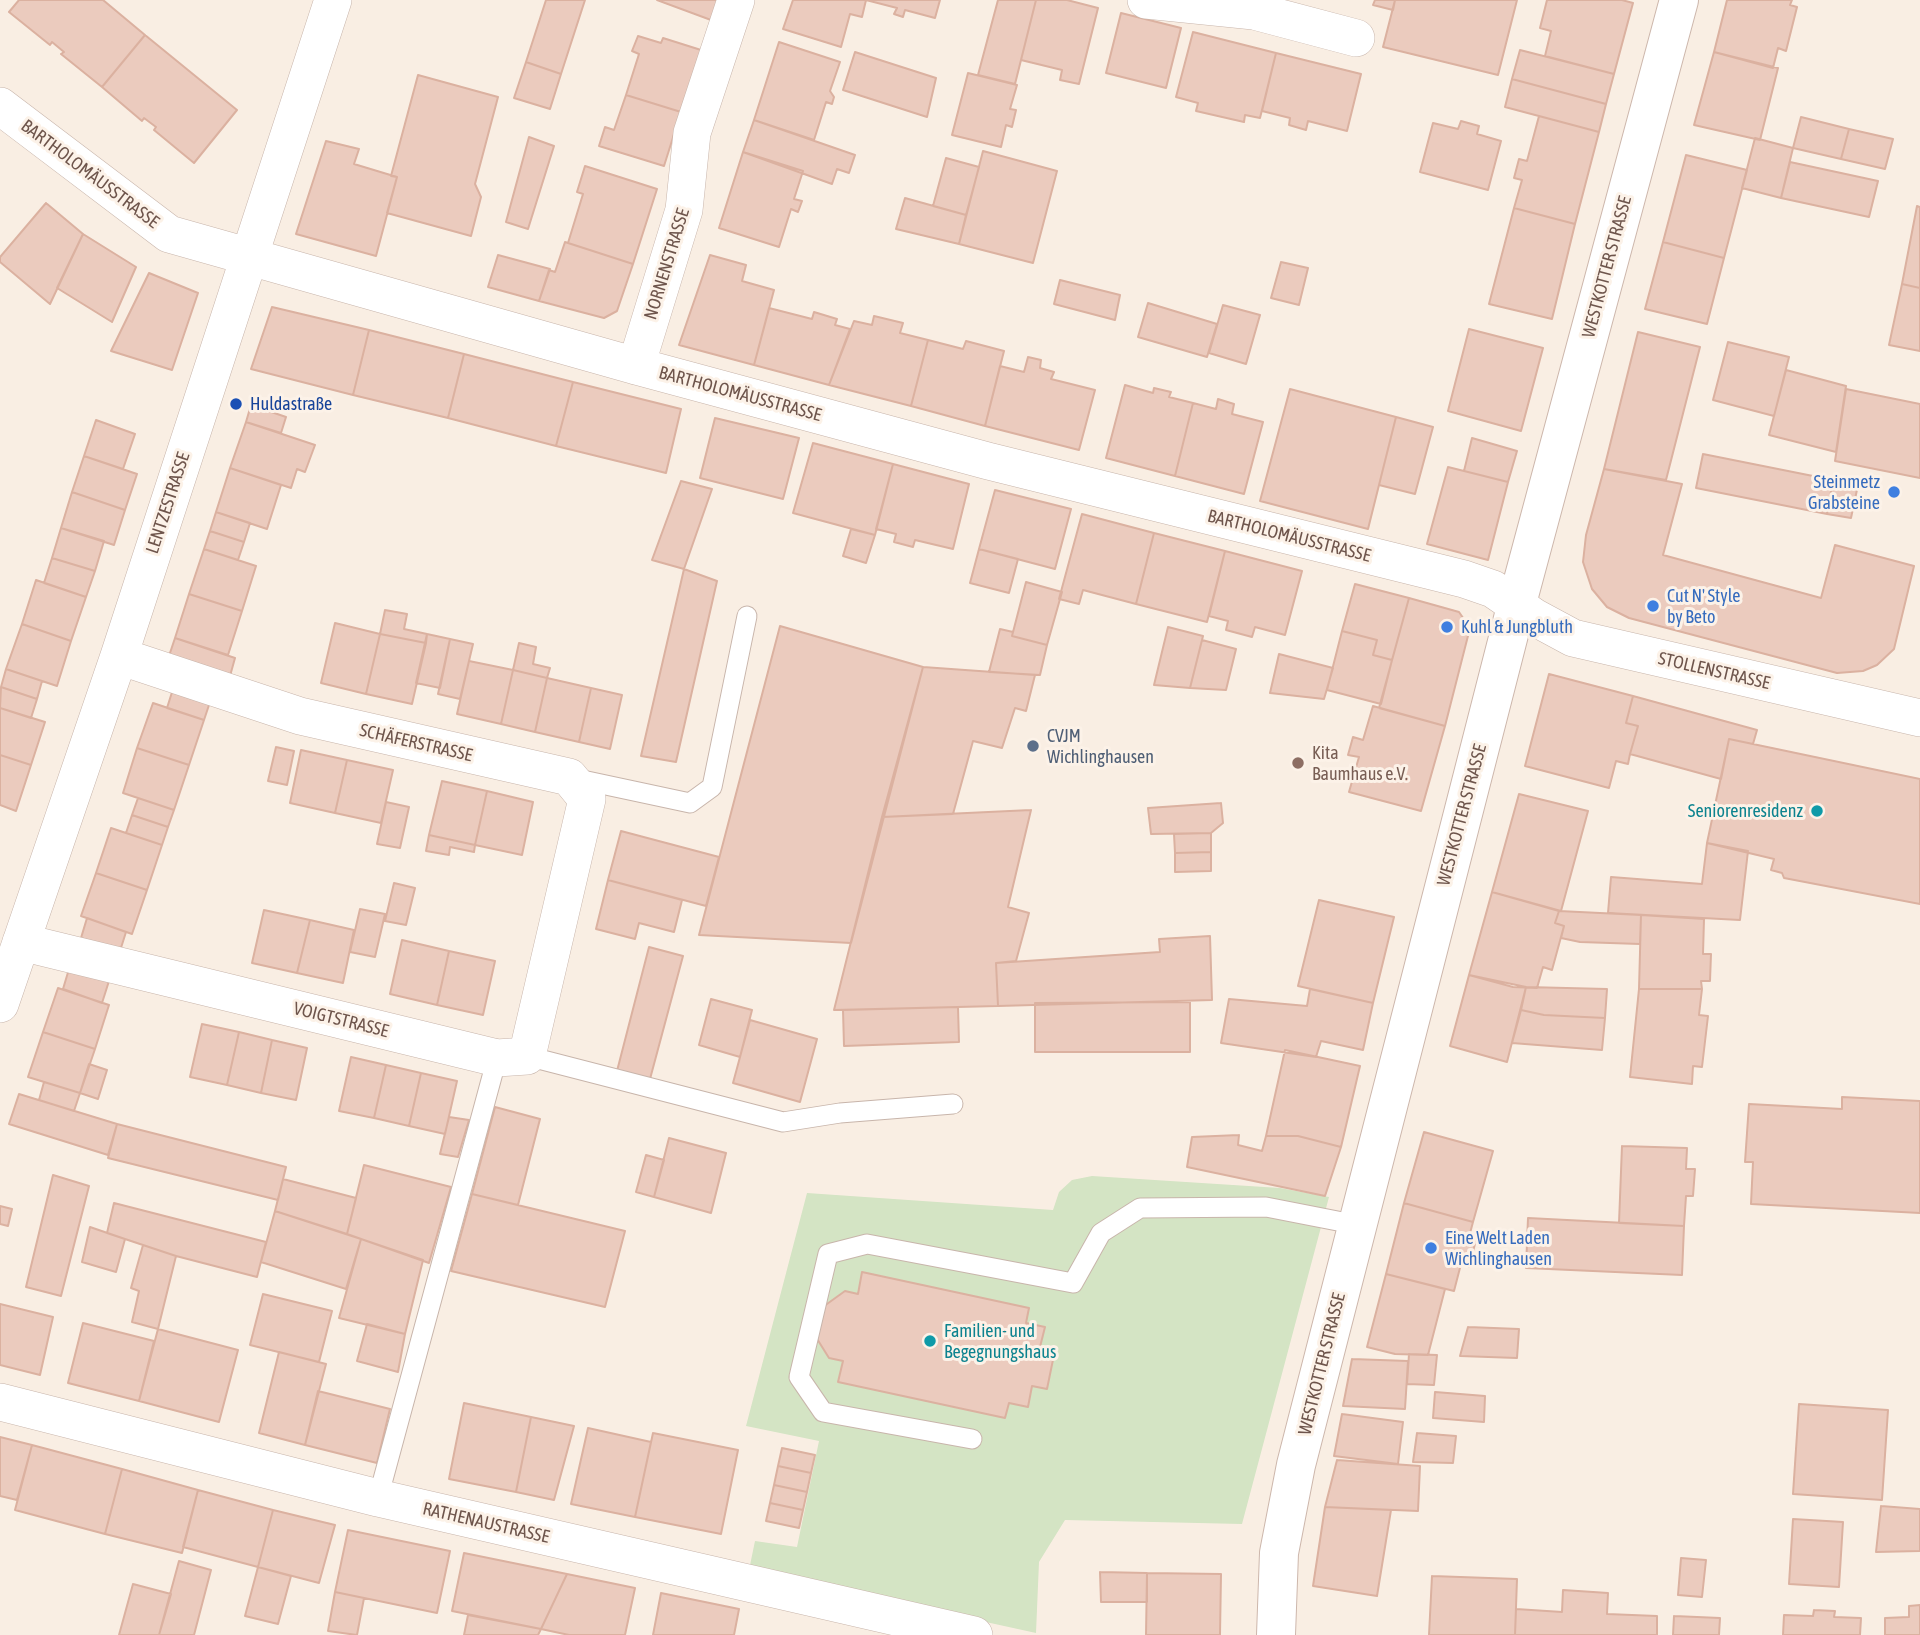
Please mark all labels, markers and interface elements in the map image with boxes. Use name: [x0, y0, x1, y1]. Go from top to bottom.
street label: BARTHOLOMÄUSSTRASSE: [17, 115, 163, 233]
street label: WESTKOTTER STRASSE: [1578, 194, 1636, 340]
street label: NORNENSTRASSE: [640, 206, 694, 322]
street label: BARTHOLOMÄUSSTRASSE: [656, 362, 824, 426]
place label: Huldastraße: [250, 393, 332, 415]
marker: Huldastraße: [228, 396, 244, 412]
street label: LENTZESTRASSE: [142, 450, 194, 556]
place label: Steinmetz Grabsteine: [1808, 471, 1880, 514]
marker: Steinmetz Grabsteine: [1886, 484, 1902, 500]
street label: BARTHOLOMÄUSSTRASSE: [1205, 505, 1373, 567]
place label: Cut N' Style by Beto: [1667, 585, 1740, 628]
marker: Cut N' Style by Beto: [1645, 598, 1661, 614]
place label: Kuhl & Jungbluth: [1461, 616, 1573, 638]
marker: Kuhl & Jungbluth: [1439, 619, 1455, 635]
street label: STOLLENSTRASSE: [1656, 648, 1772, 694]
street label: SCHÄFERSTRASSE: [358, 720, 474, 766]
place label: CVJM Wichlinghausen: [1047, 725, 1154, 768]
marker: CVJM Wichlinghausen: [1025, 738, 1041, 754]
place label: Kita Baumhaus e.V.: [1312, 742, 1408, 784]
street label: WESTKOTTER STRASSE: [1433, 742, 1491, 888]
marker: Kita Baumhaus e.V.: [1290, 755, 1306, 771]
place label: Seniorenresidenz: [1688, 800, 1803, 822]
marker: Seniorenresidenz: [1809, 803, 1825, 819]
street label: VOIGTSTRASSE: [291, 998, 391, 1042]
place label: Eine Welt Laden Wichlinghausen: [1445, 1227, 1552, 1270]
marker: Eine Welt Laden Wichlinghausen: [1423, 1240, 1439, 1256]
street label: WESTKOTTER STRASSE: [1294, 1291, 1350, 1437]
place label: Familien- und Begegnungshaus: [944, 1320, 1056, 1362]
marker: Familien- und Begegnungshaus: [922, 1333, 938, 1349]
street label: RATHENAUSTRASSE: [421, 1498, 551, 1548]

